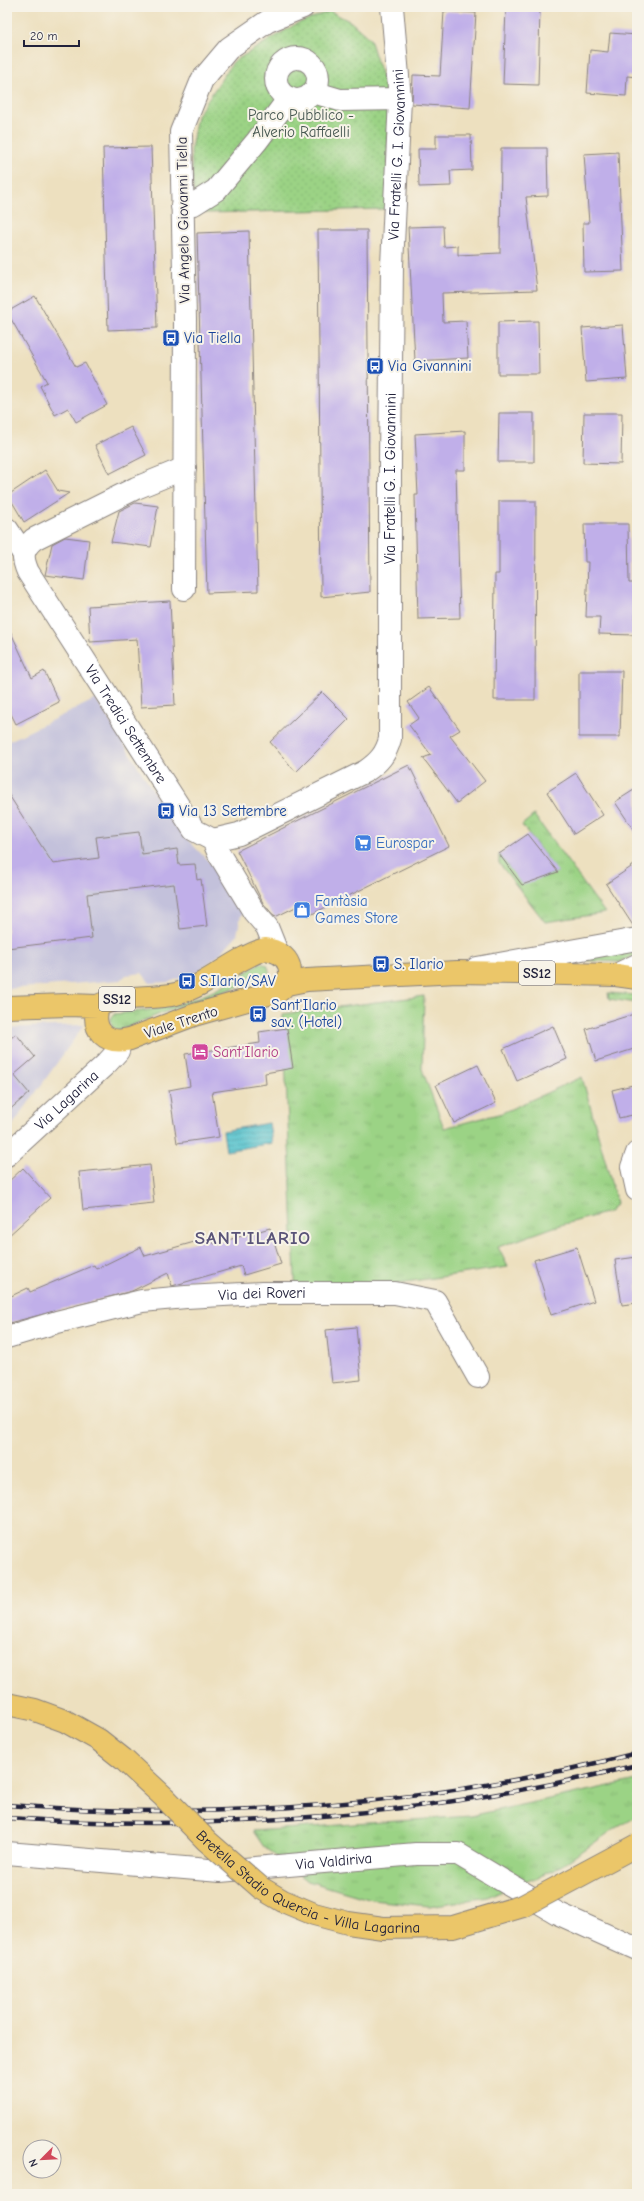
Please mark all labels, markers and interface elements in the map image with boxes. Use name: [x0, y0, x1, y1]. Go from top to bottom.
scale bar: [24, 22, 79, 48]
text: 20 m: [30, 29, 58, 43]
street label: Via Fratelli G. I. Giovannini: [384, 68, 409, 241]
park label: Parco Pubblico - Alverio Raffaelli: [248, 106, 354, 141]
street label: Via Angelo Giovanni Tiella: [173, 137, 193, 303]
bus stop icon: Via Tiella: [161, 328, 181, 348]
place label: Via Tiella: [184, 329, 241, 347]
bus stop icon: Via Givannini: [365, 356, 385, 376]
place label: Via Givannini: [388, 357, 472, 375]
street label: Via Fratelli G. I. Giovannini: [381, 393, 400, 564]
street label: Via Tredici Settembre: [81, 662, 171, 787]
bus stop icon: Via 13 Settembre: [156, 801, 176, 821]
place label: Via 13 Settembre: [179, 802, 287, 820]
supermarket icon: Eurospar: [353, 833, 373, 853]
place label: Eurospar: [376, 834, 434, 852]
place label: Fantàsia Games Store: [315, 892, 398, 927]
shop icon: Fantàsia Games Store: [292, 900, 312, 920]
bus stop icon: S. Ilario: [371, 954, 391, 974]
place label: S. Ilario: [394, 955, 444, 973]
road number: SS12: [519, 961, 555, 985]
bus stop icon: S.Ilario/SAV: [177, 971, 197, 991]
place label: S.Ilario/SAV: [200, 972, 276, 990]
road number: SS12: [99, 987, 135, 1011]
place label: Sant'Ilario sav. (Hotel): [271, 996, 342, 1031]
street label: Viale Trento: [142, 1002, 220, 1042]
bus stop icon: Sant'Ilario sav. (Hotel): [248, 1004, 268, 1024]
hotel icon: Sant'Ilario: [190, 1042, 210, 1062]
place label: Sant'Ilario: [213, 1043, 279, 1061]
street label: Via Lagarina: [31, 1066, 102, 1134]
district label: SANT'ILARIO: [195, 1227, 311, 1249]
street label: Via dei Roveri: [218, 1284, 306, 1304]
street label: Bretella Stadio Quercia - Villa Lagarina: [192, 1826, 420, 1937]
street label: Via Valdiriva: [295, 1849, 373, 1873]
north arrow: [22, 2139, 62, 2179]
text: N: [26, 2157, 41, 2169]

